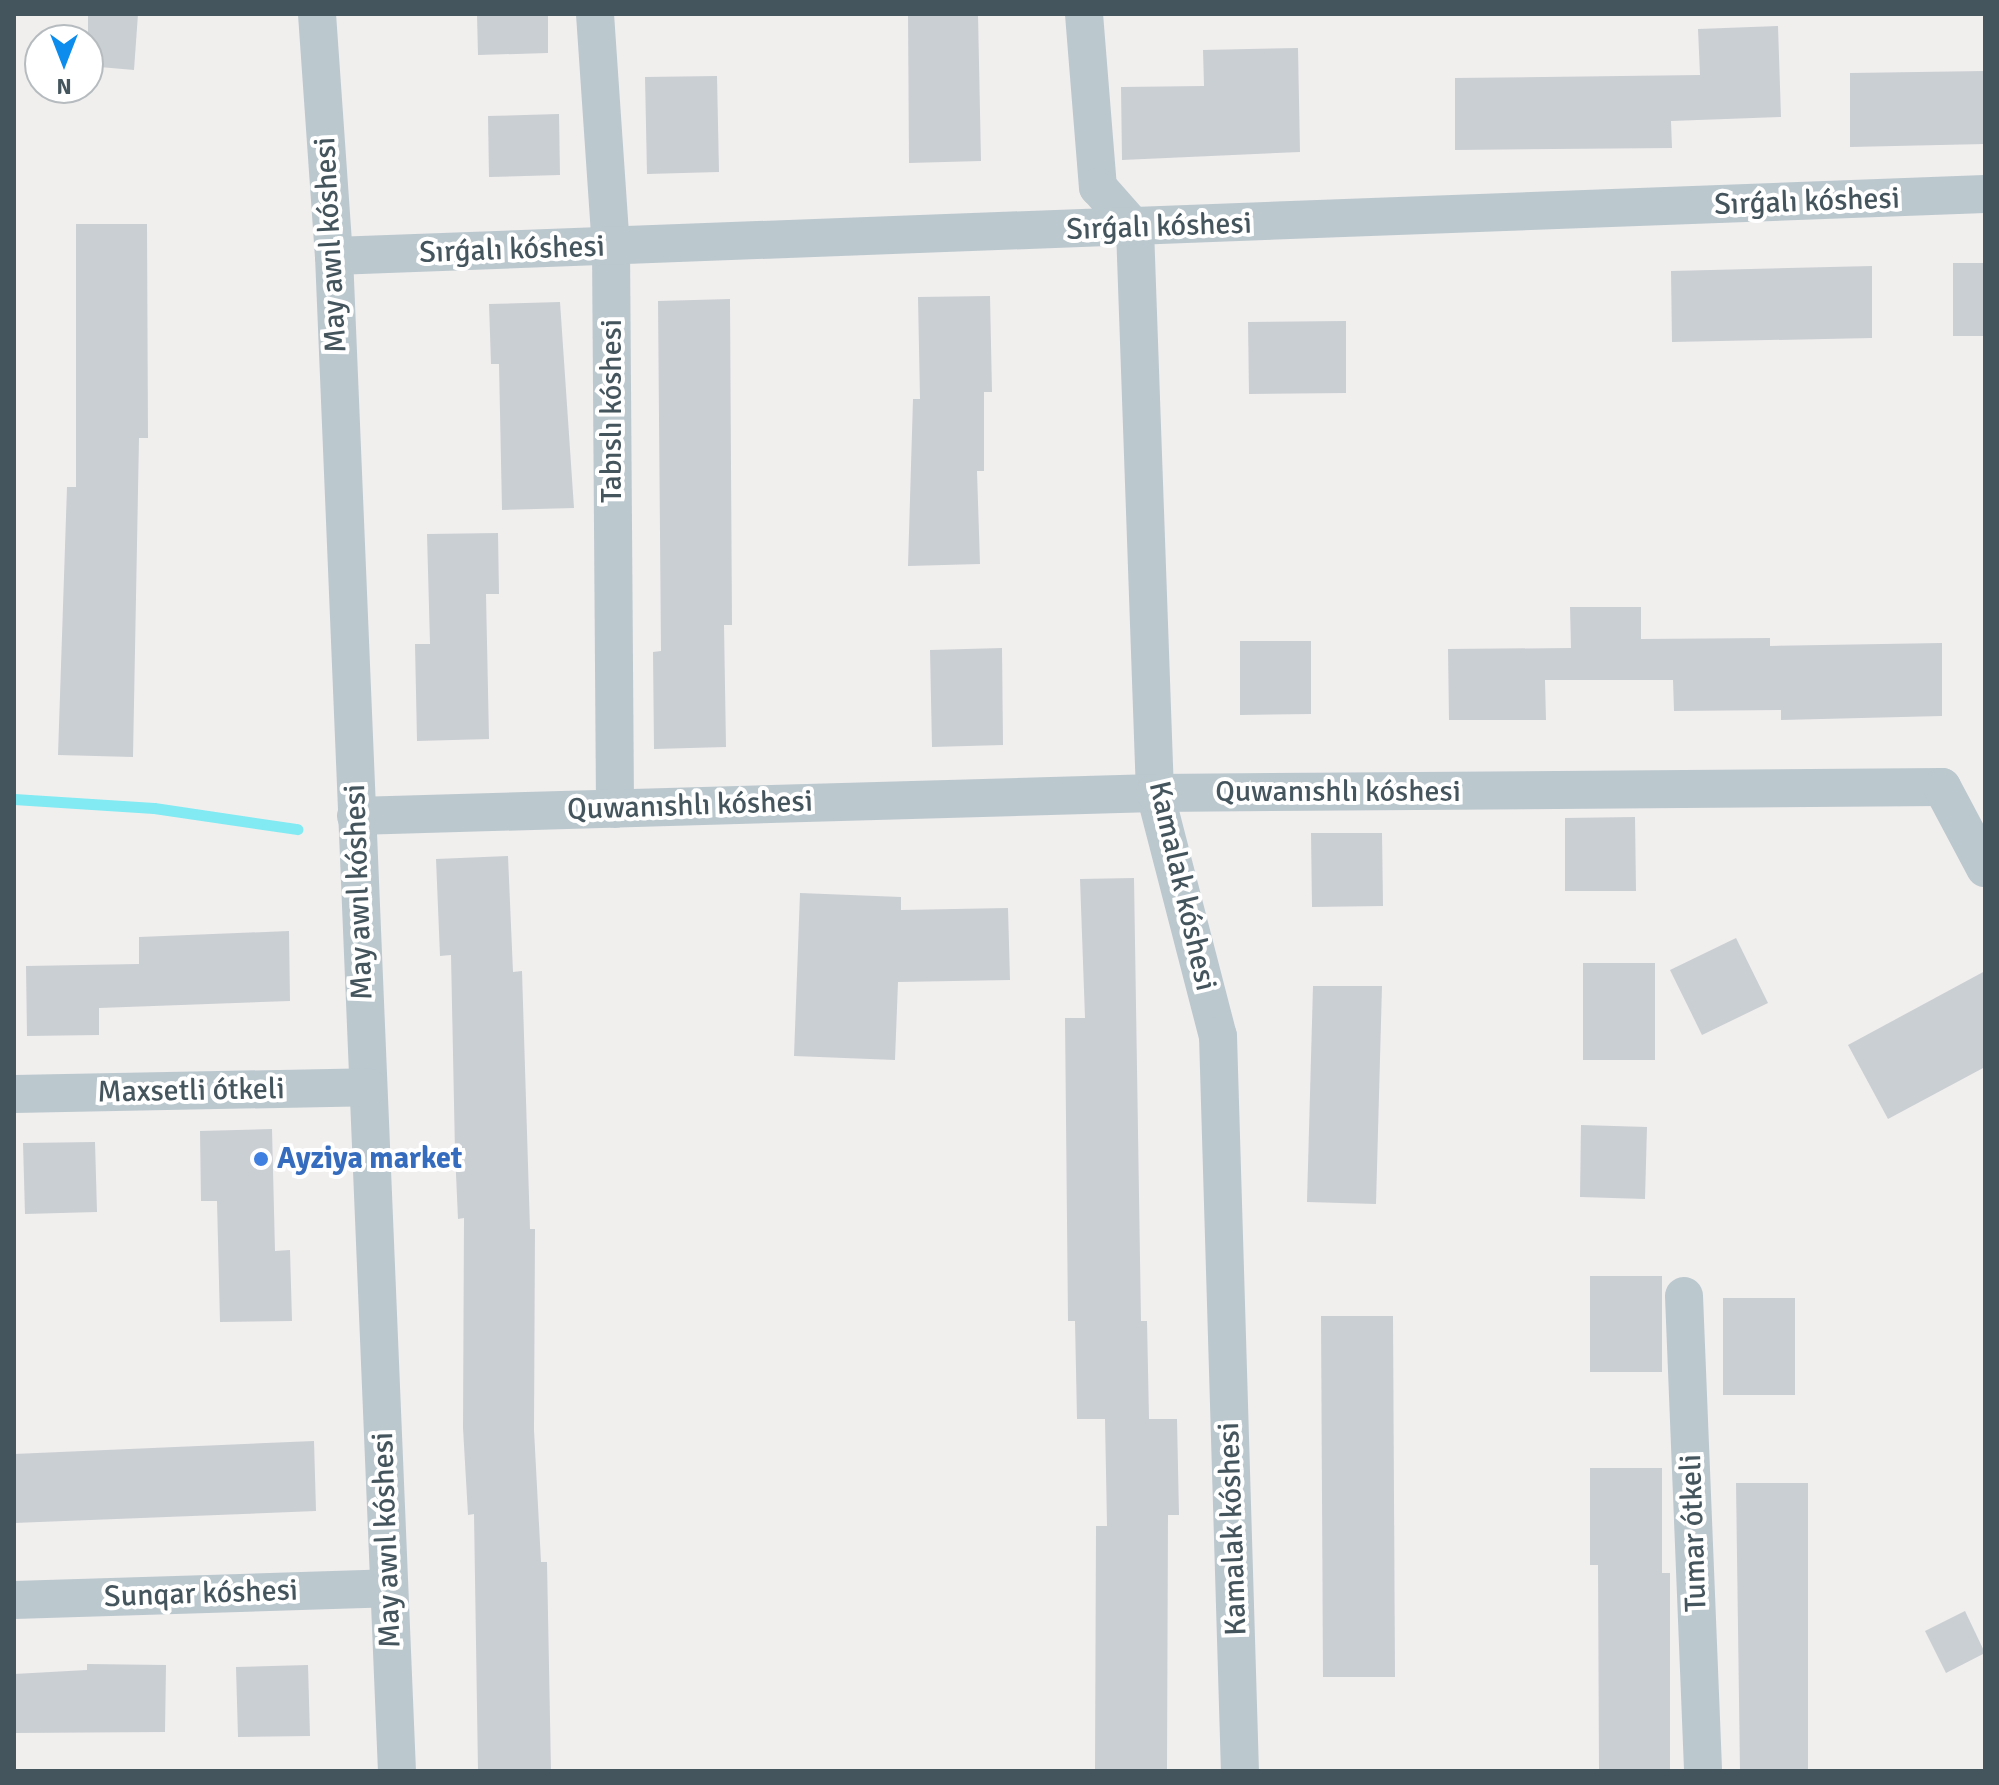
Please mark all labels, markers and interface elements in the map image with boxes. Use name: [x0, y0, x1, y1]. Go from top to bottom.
north arrow: [24, 24, 104, 104]
text: N: [56, 73, 72, 100]
street label: May awıl kóshesi: [307, 136, 355, 354]
street label: Sırǵalı kóshesi: [1714, 181, 1900, 223]
street label: Sırǵalı kóshesi: [1066, 206, 1252, 248]
street label: Sırǵalı kóshesi: [419, 229, 605, 271]
street label: Tabıslı kóshesi: [594, 319, 630, 503]
street label: Quwanıshlı kóshesi: [1215, 774, 1461, 810]
street label: Kamalak kóshesi: [1140, 778, 1224, 994]
street label: May awıl kóshesi: [337, 783, 381, 1001]
street label: Quwanıshlı kóshesi: [567, 784, 813, 828]
street label: Maxsetli ótkeli: [97, 1071, 285, 1111]
place label: Ayziya market: [277, 1141, 462, 1177]
marker: Ayziya market: [252, 1150, 270, 1168]
street label: Kamalak kóshesi: [1211, 1422, 1255, 1636]
street label: May awıl kóshesi: [365, 1431, 409, 1649]
street label: Tumar ótkeli: [1673, 1454, 1715, 1612]
street label: Sunqar kóshesi: [103, 1573, 299, 1615]

